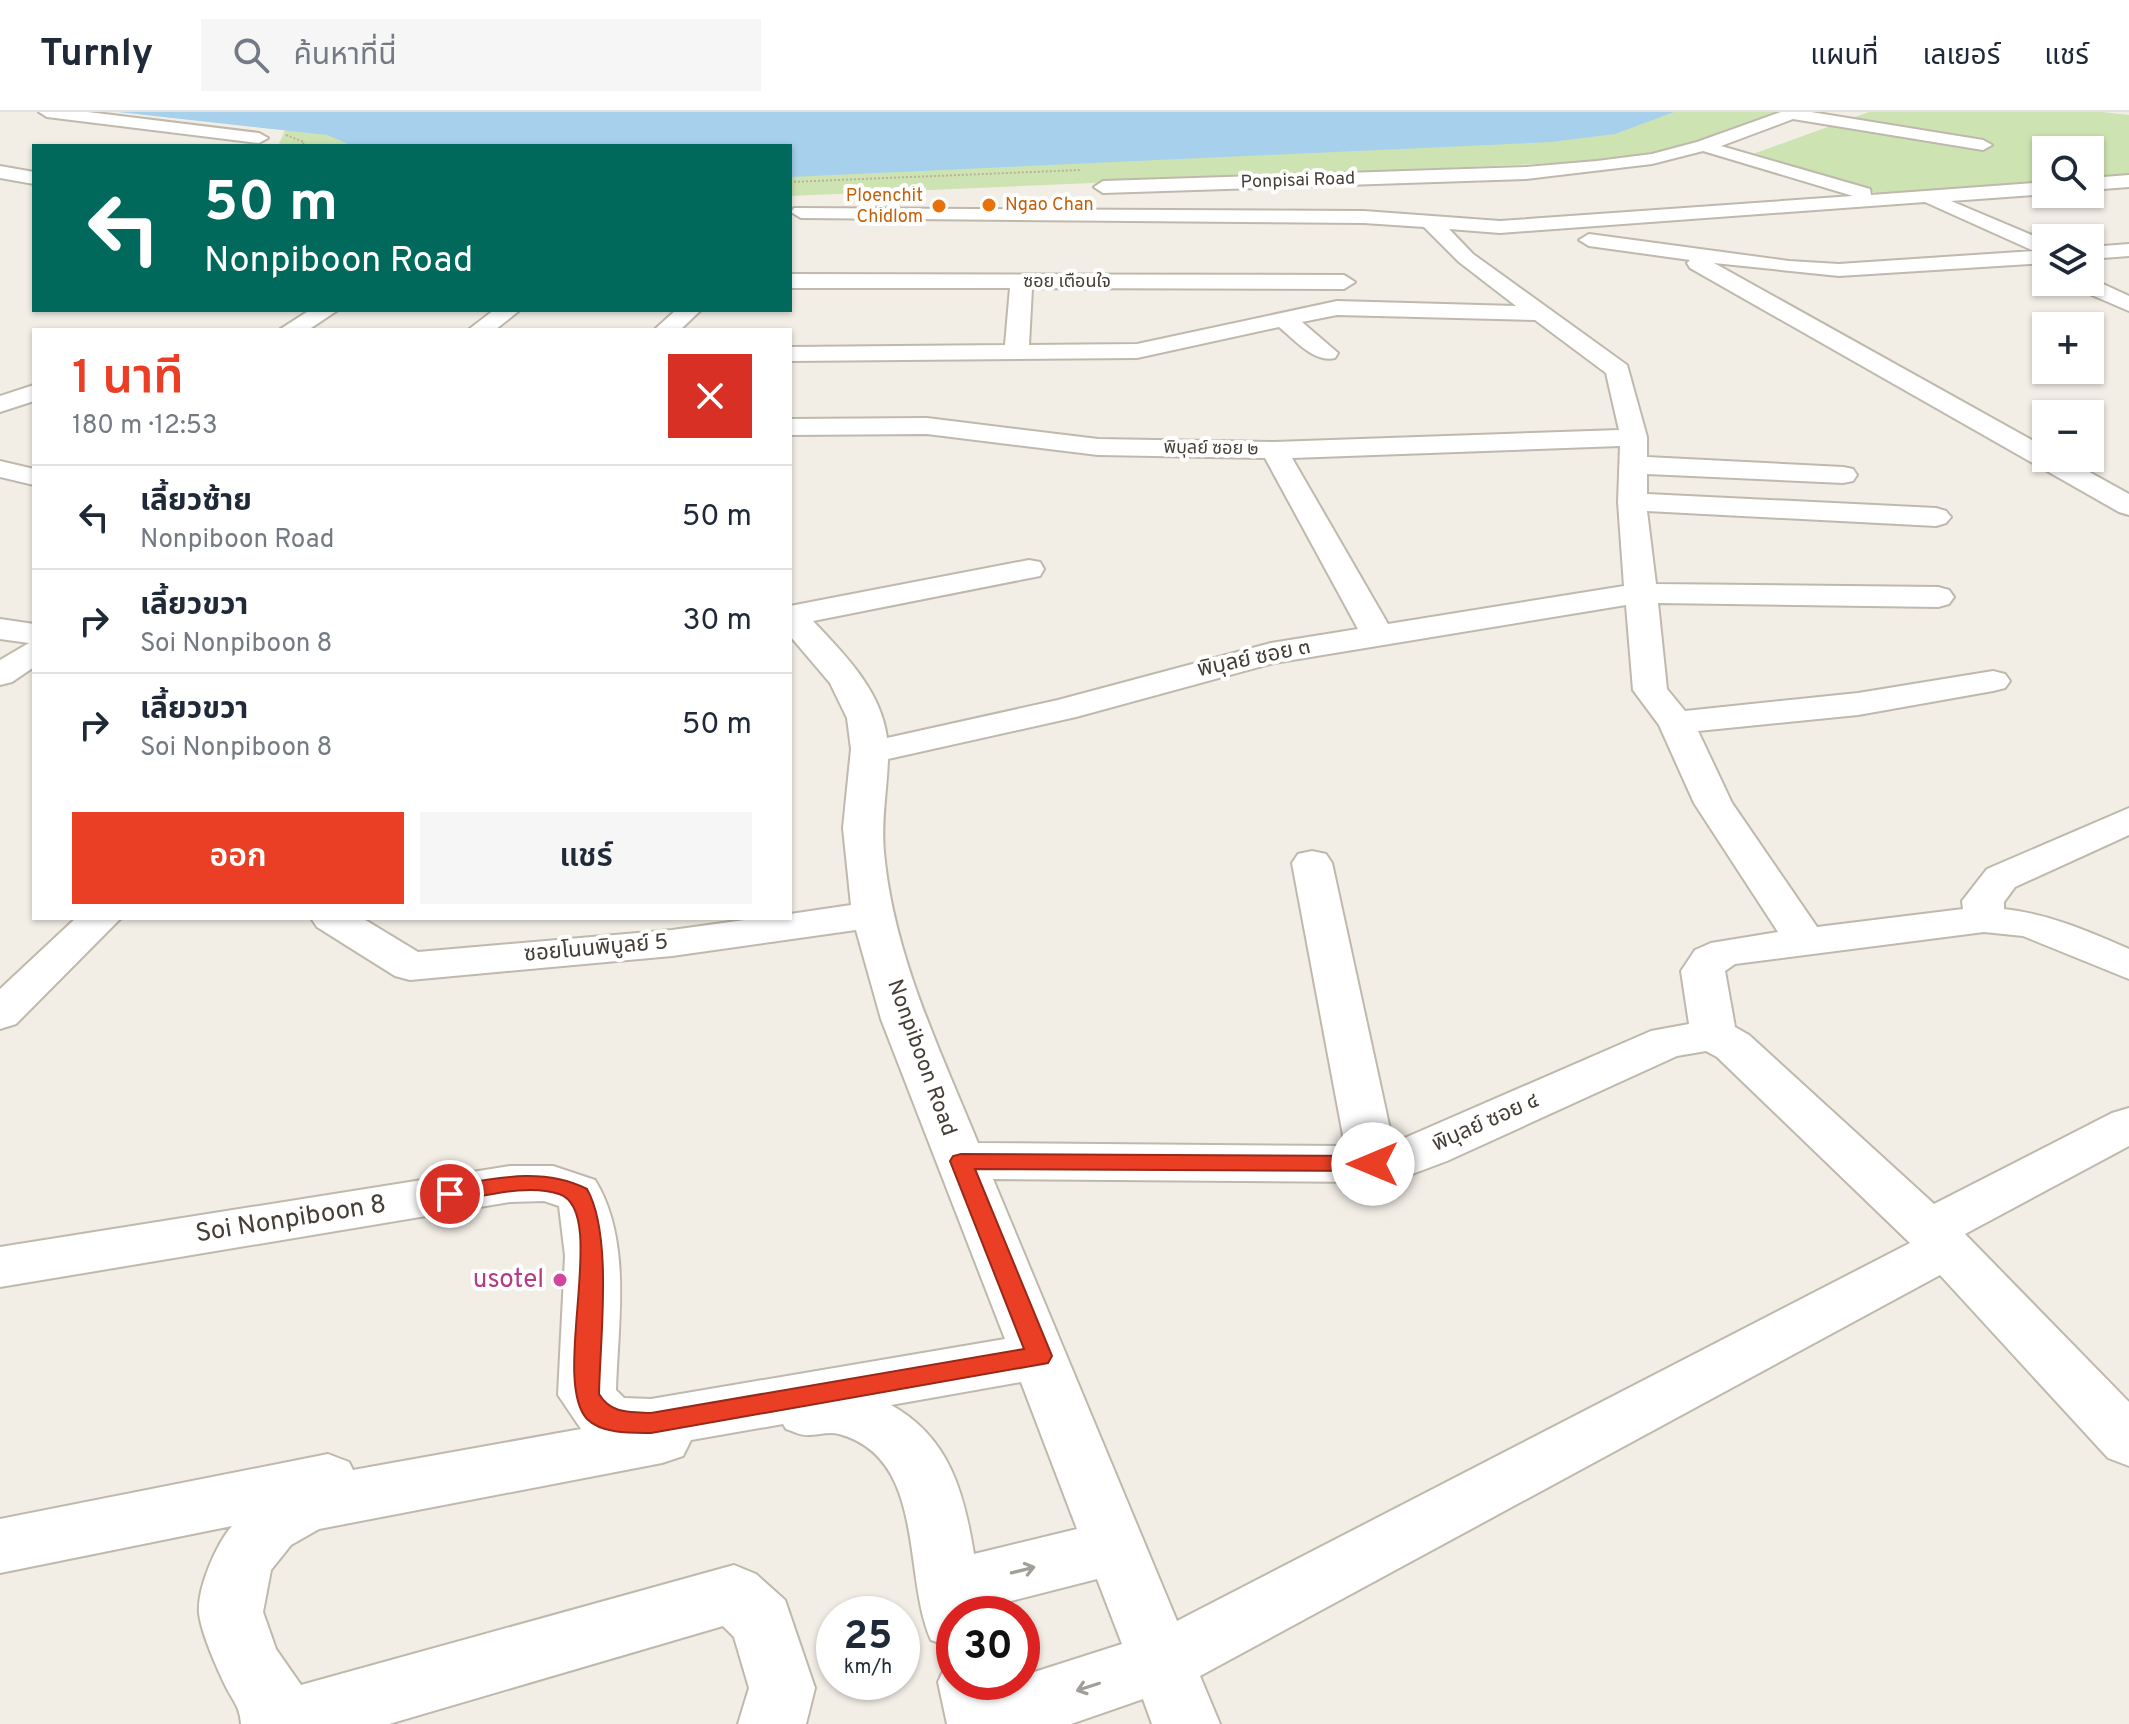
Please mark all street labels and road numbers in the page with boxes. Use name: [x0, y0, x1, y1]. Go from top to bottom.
street label: Ponpisai Road: [1240, 168, 1356, 194]
street label: ซอย เตือนใจ: [1023, 271, 1111, 294]
street label: พิบุลย์ ซอย ๒: [1163, 437, 1259, 461]
street label: พิบุลย์ ซอย ๓: [1195, 634, 1313, 684]
street label: ซอยโนนพิบูลย์ 5: [523, 929, 669, 969]
street label: Nonpiboon Road: [880, 976, 962, 1140]
street label: พิบุลย์ ซอย ๔: [1428, 1087, 1544, 1159]
street label: Soi Nonpiboon 8: [193, 1189, 389, 1251]

